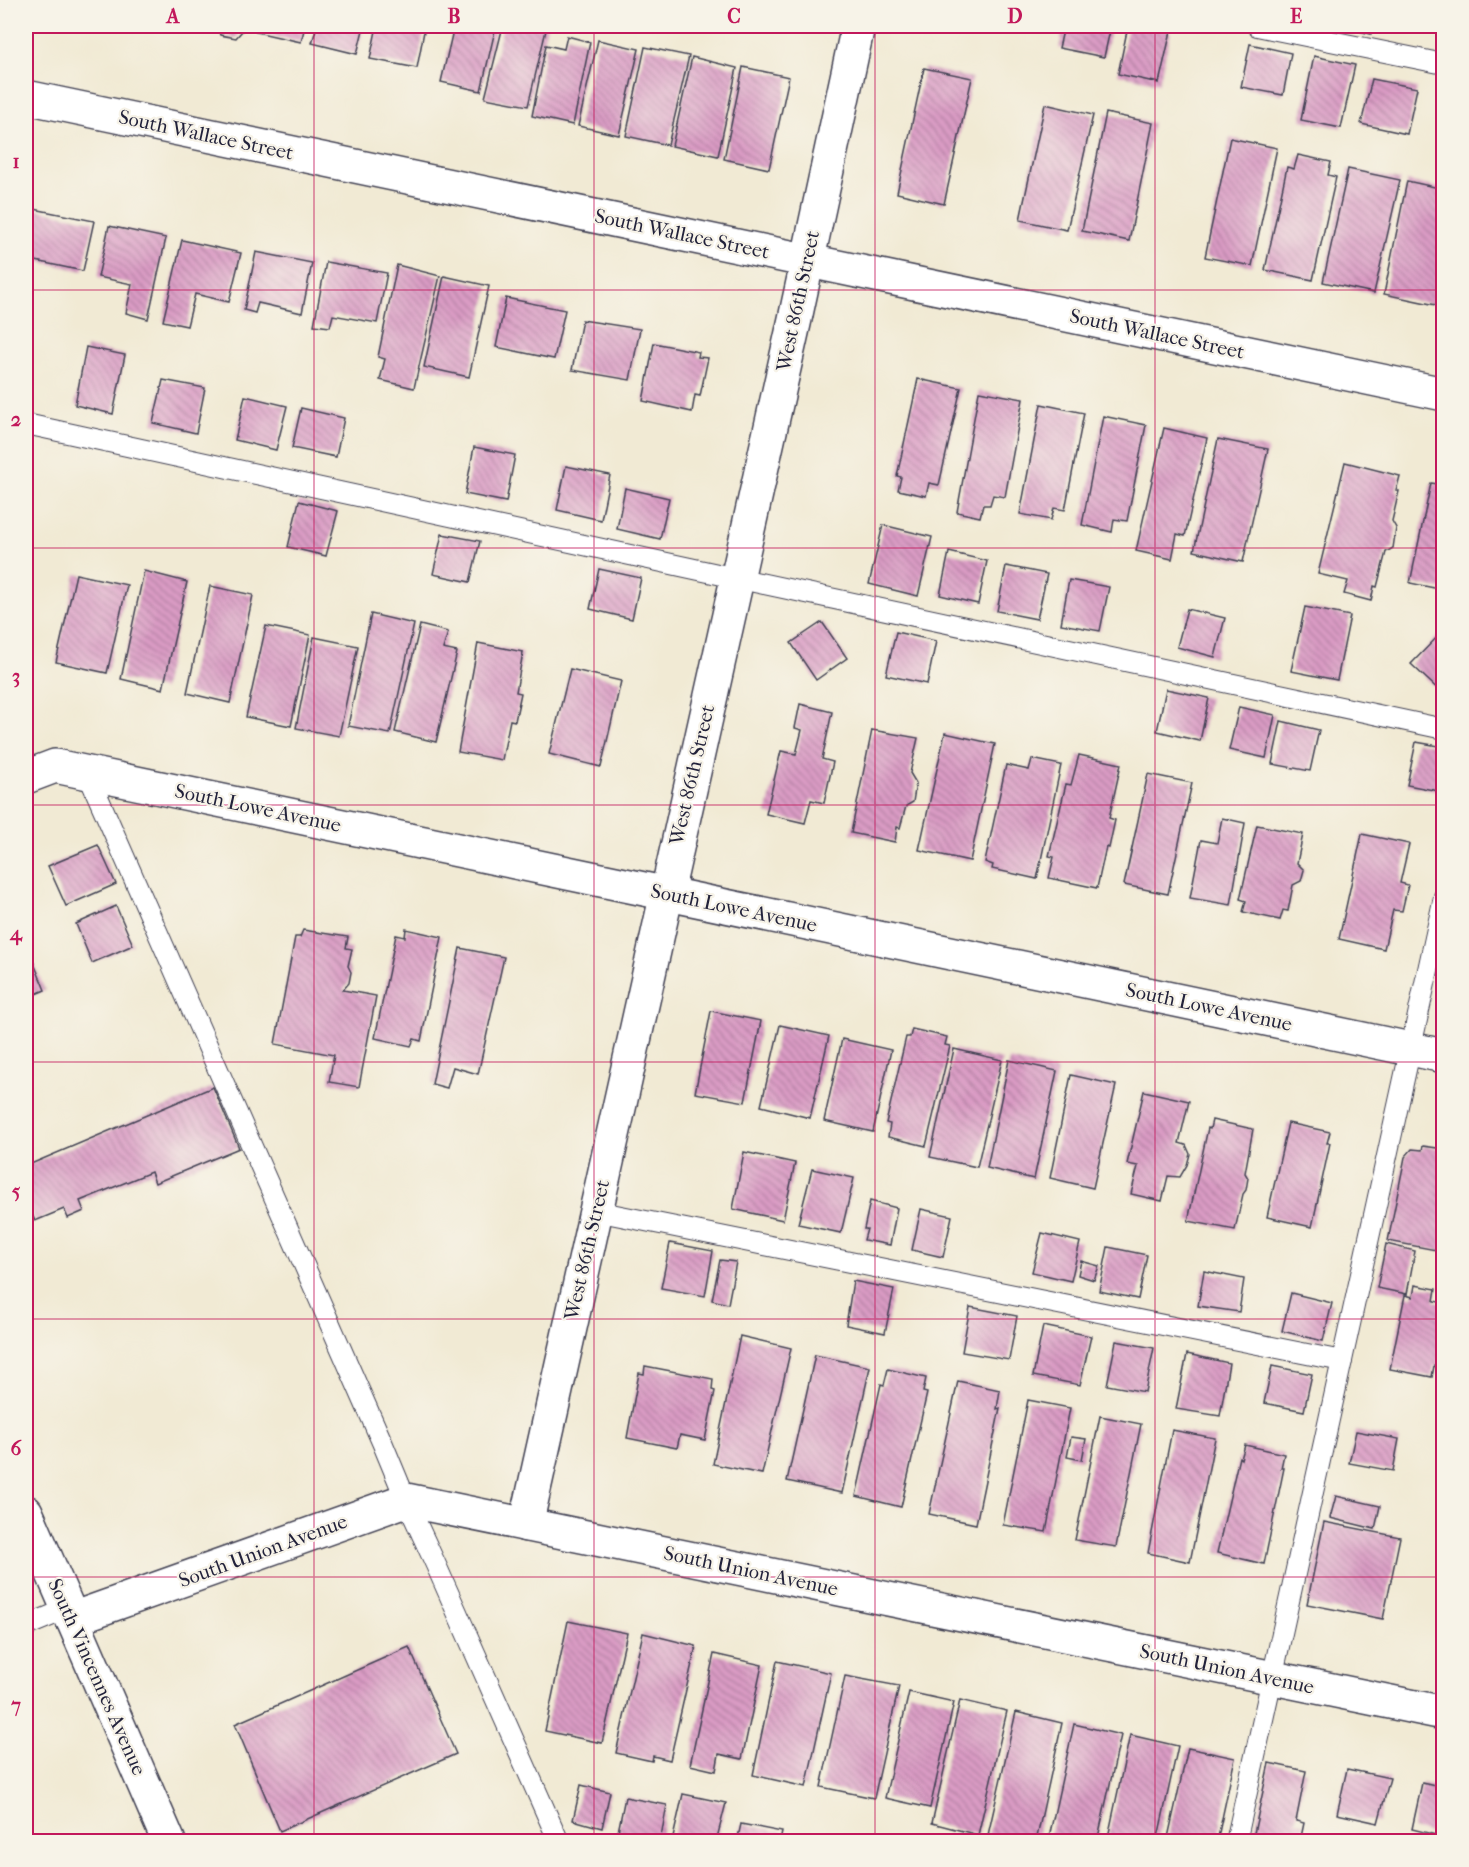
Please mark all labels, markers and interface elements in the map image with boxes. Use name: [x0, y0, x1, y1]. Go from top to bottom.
text: A: [165, 5, 181, 28]
text: B: [447, 5, 461, 28]
text: C: [727, 5, 741, 28]
text: D: [1007, 5, 1023, 28]
text: E: [1290, 5, 1302, 28]
street label: South Wallace Street: [117, 105, 295, 165]
text: 1: [12, 150, 20, 173]
street label: South Wallace Street: [593, 204, 771, 264]
street label: West 86th Street: [772, 229, 824, 374]
street label: South Wallace Street: [1068, 304, 1246, 364]
text: 2: [11, 408, 21, 431]
text: 3: [12, 665, 20, 688]
street label: West 86th Street: [664, 703, 719, 848]
street label: South Lowe Avenue: [173, 779, 343, 837]
street label: South Lowe Avenue: [649, 879, 819, 937]
text: 4: [9, 922, 23, 946]
street label: South Lowe Avenue: [1124, 978, 1294, 1036]
street label: West 86th Street: [559, 1178, 614, 1323]
text: 5: [12, 1180, 21, 1203]
text: 6: [11, 1437, 23, 1460]
street label: South Union Avenue: [176, 1510, 350, 1592]
street label: South Union Avenue: [662, 1541, 840, 1601]
street label: South Vincennes Avenue: [43, 1575, 151, 1779]
street label: South Union Avenue: [1138, 1639, 1316, 1699]
text: 7: [10, 1694, 21, 1717]

